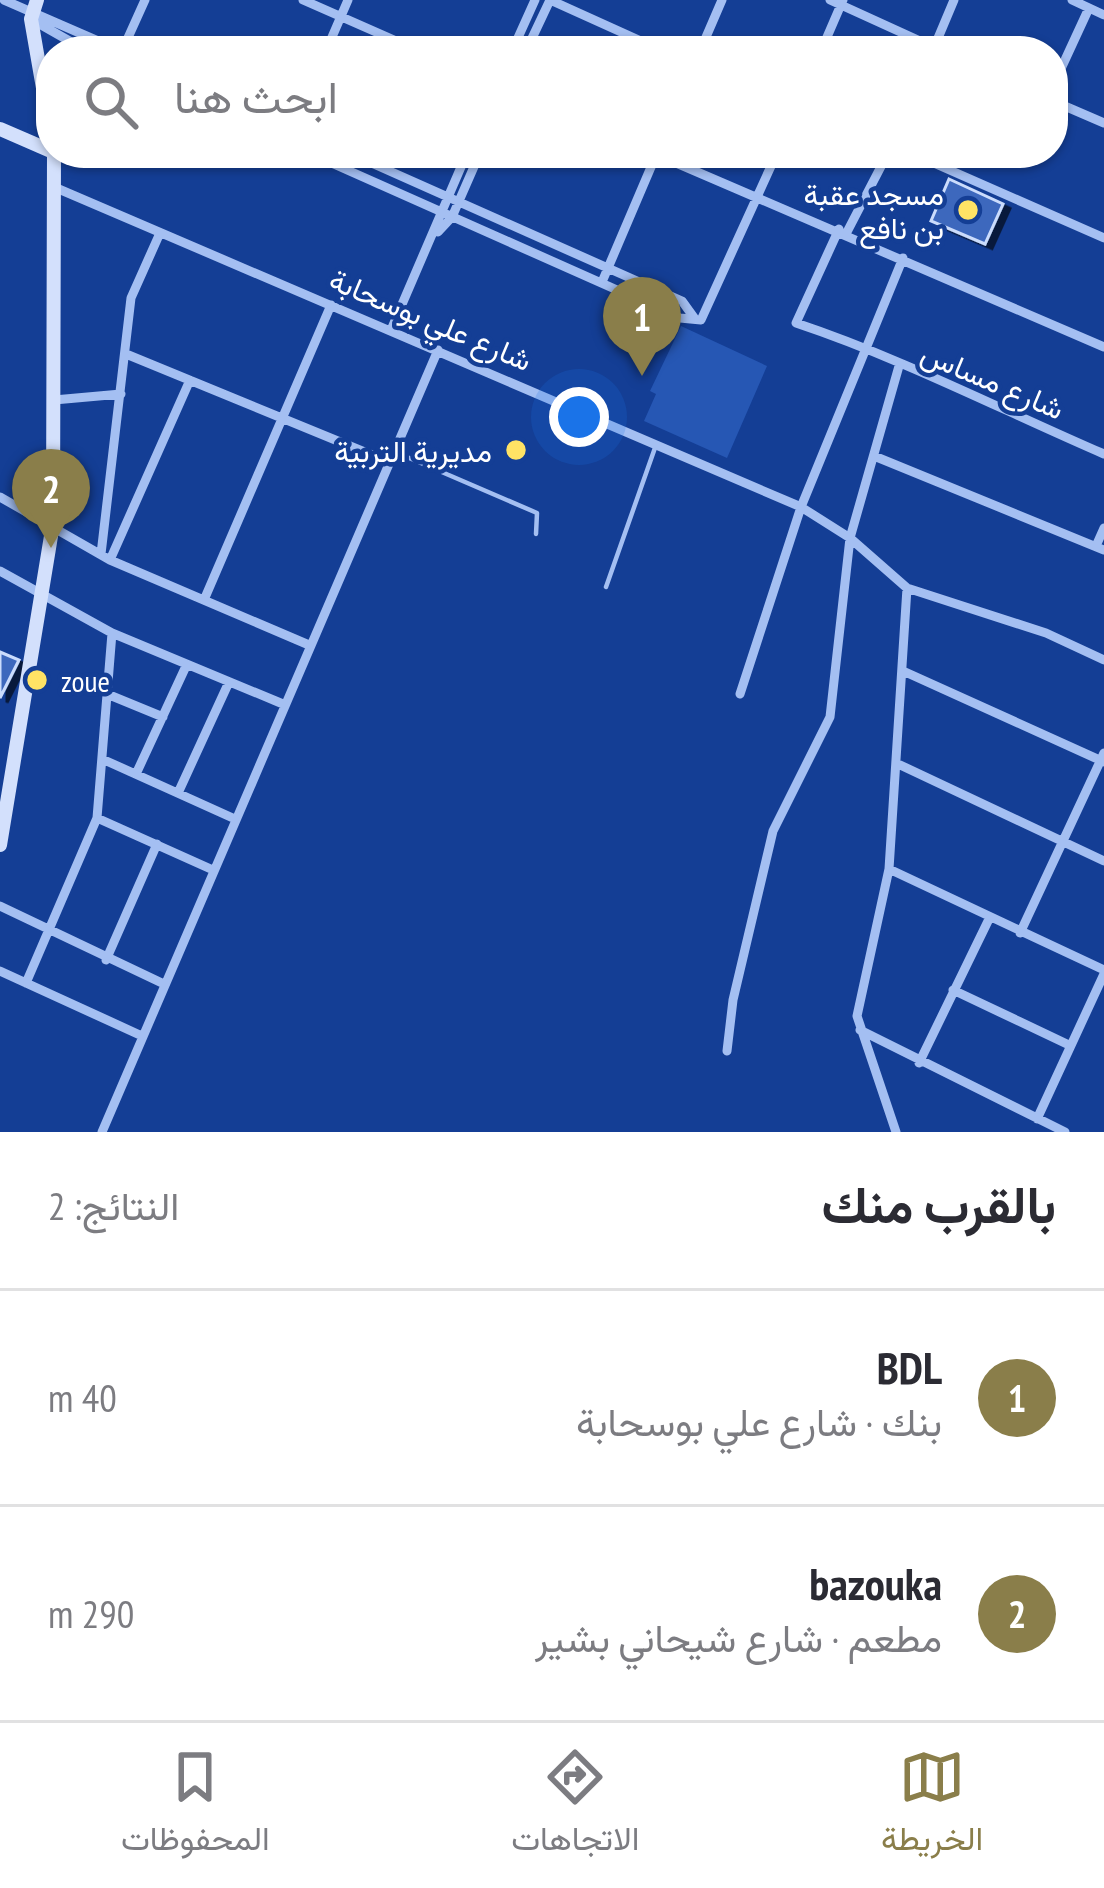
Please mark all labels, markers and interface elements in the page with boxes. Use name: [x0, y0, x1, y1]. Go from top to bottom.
search box: [36, 36, 1068, 168]
text: ابحث هنا: [174, 67, 338, 125]
icon: search: [78, 69, 144, 135]
place label: مسجد عقبة بن نافع: [803, 174, 944, 249]
marker: مسجد عقبة بن نافع: [955, 197, 981, 223]
street label: شارع علي بوسحابة: [321, 259, 538, 385]
pin: 1: [603, 277, 681, 376]
street label: شارع مساس: [915, 332, 1070, 429]
your location: [549, 387, 609, 447]
place label: مديرية التربية: [334, 431, 492, 470]
marker: مديرية التربية: [503, 437, 529, 463]
pin: 2: [12, 449, 90, 548]
place label: zoue: [61, 661, 110, 700]
marker: zoue: [24, 667, 50, 693]
text: بالقرب منك: [822, 1171, 1056, 1237]
text: النتائج: 2: [48, 1180, 179, 1231]
text: BDL: [877, 1338, 942, 1396]
text: 40 m: [48, 1372, 117, 1423]
text: 1: [1008, 1372, 1026, 1423]
text: بنك · شارع علي بوسحابة: [576, 1396, 942, 1447]
text: bazouka: [809, 1554, 942, 1612]
text: 290 m: [48, 1588, 134, 1639]
text: 2: [1008, 1588, 1026, 1639]
text: مطعم · شارع شيحاني بشير: [535, 1612, 942, 1663]
tab: المحفوظات: [121, 1744, 270, 1868]
tab: الاتجاهات: [511, 1744, 639, 1868]
tab: الخريطة: [881, 1744, 983, 1868]

